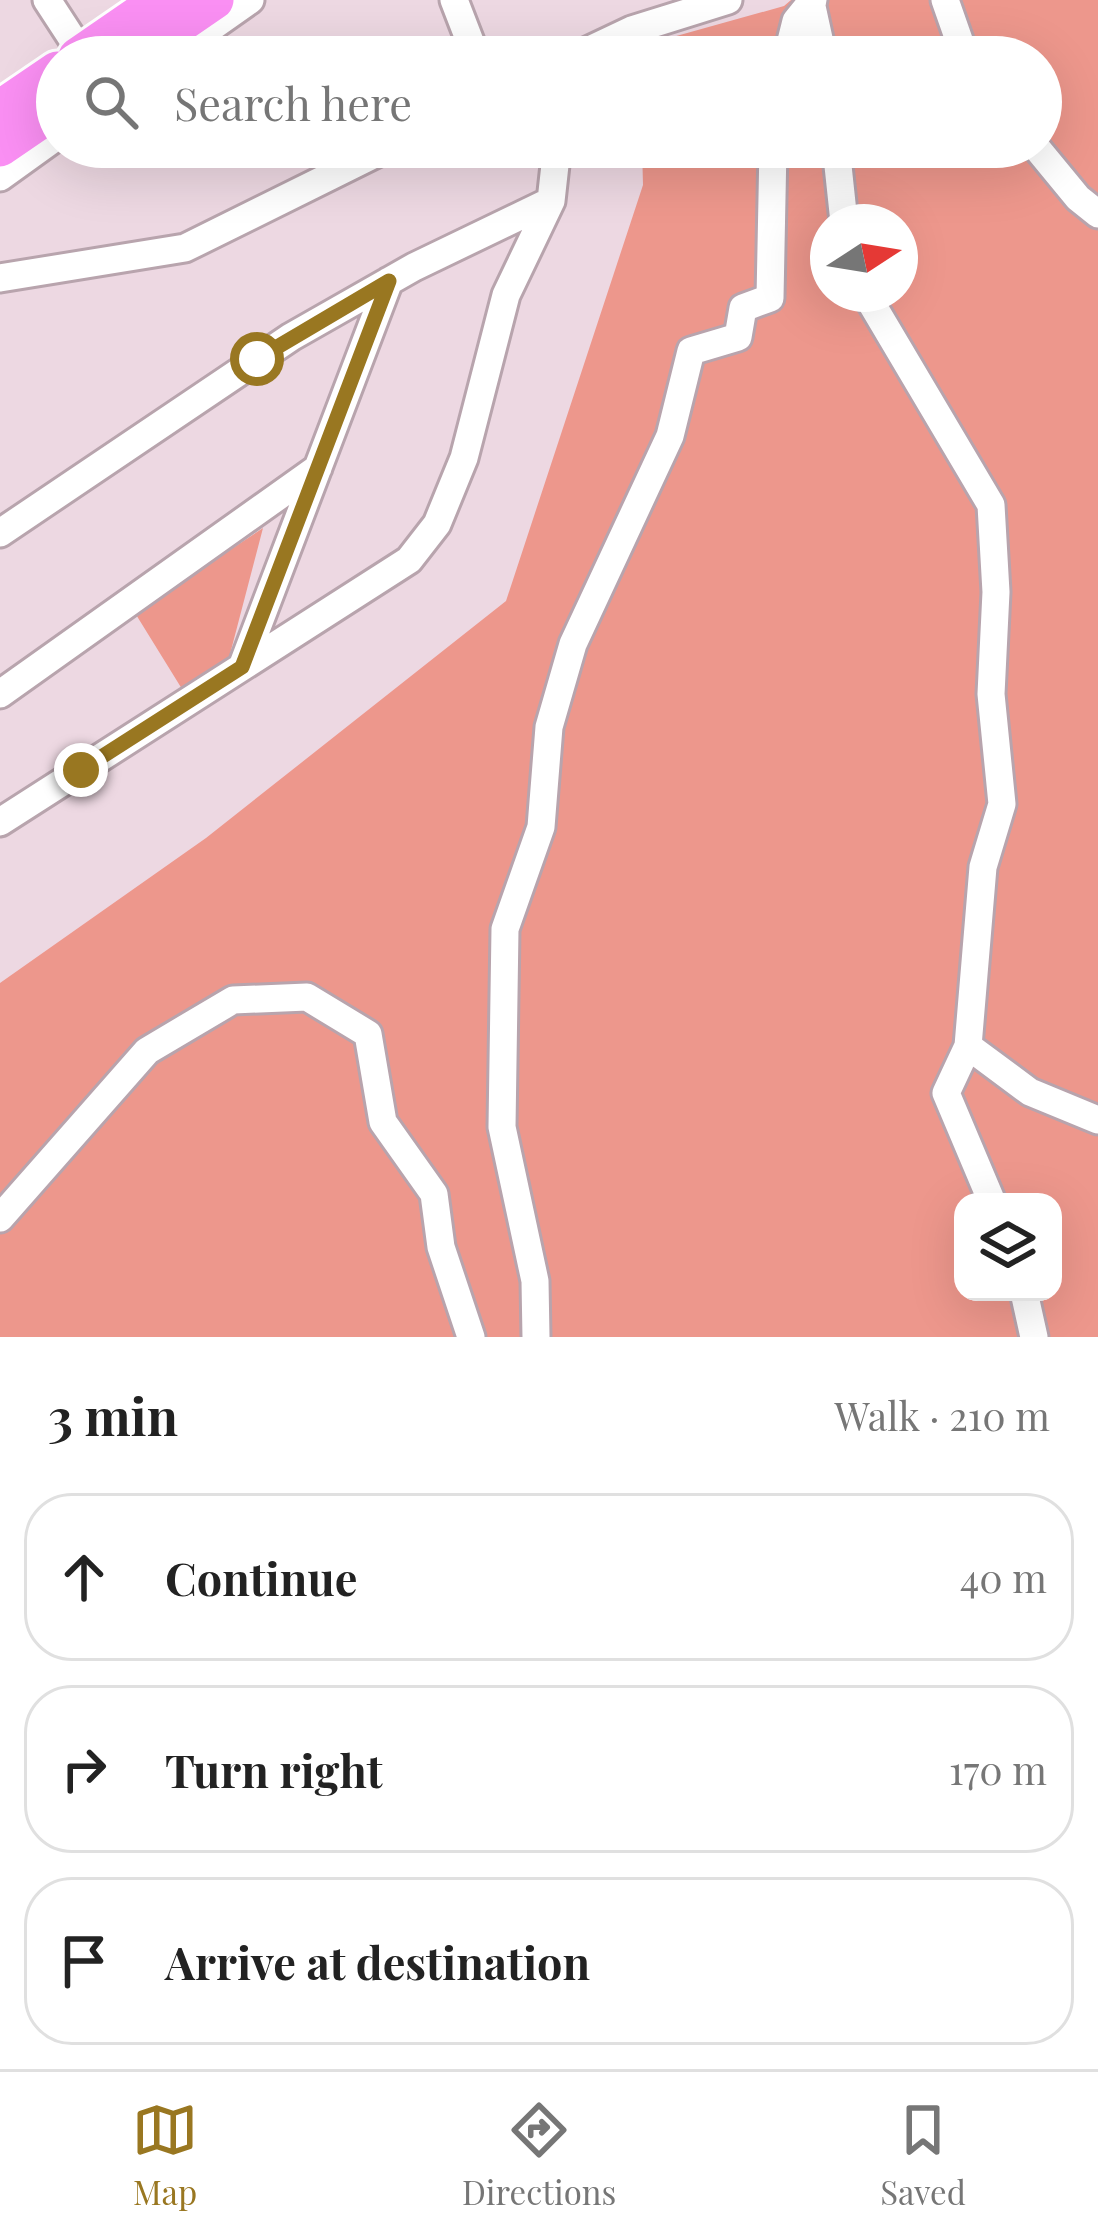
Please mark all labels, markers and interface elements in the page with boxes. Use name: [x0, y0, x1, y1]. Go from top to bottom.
search box: [36, 36, 1062, 168]
icon: search: [78, 69, 144, 135]
text: Search here: [174, 72, 412, 132]
north arrow: [810, 204, 918, 312]
route start: [230, 332, 284, 386]
route end: [54, 743, 108, 797]
map controls: [954, 1193, 1062, 1301]
button: layers: [954, 1193, 1062, 1301]
text: 3 min: [48, 1381, 178, 1449]
text: Walk · 210 m: [835, 1389, 1050, 1441]
icon: ahead: [51, 1544, 117, 1610]
text: Continue: [165, 1547, 357, 1607]
text: 40 m: [960, 1551, 1047, 1603]
icon: right: [51, 1736, 117, 1802]
text: Turn right: [165, 1739, 383, 1799]
text: 170 m: [949, 1743, 1047, 1795]
icon: arrive: [51, 1928, 117, 1994]
text: Arrive at destination: [165, 1931, 590, 1991]
tab: Map: [132, 2097, 198, 2213]
tab: Directions: [462, 2097, 616, 2213]
tab: Saved: [880, 2097, 966, 2213]

